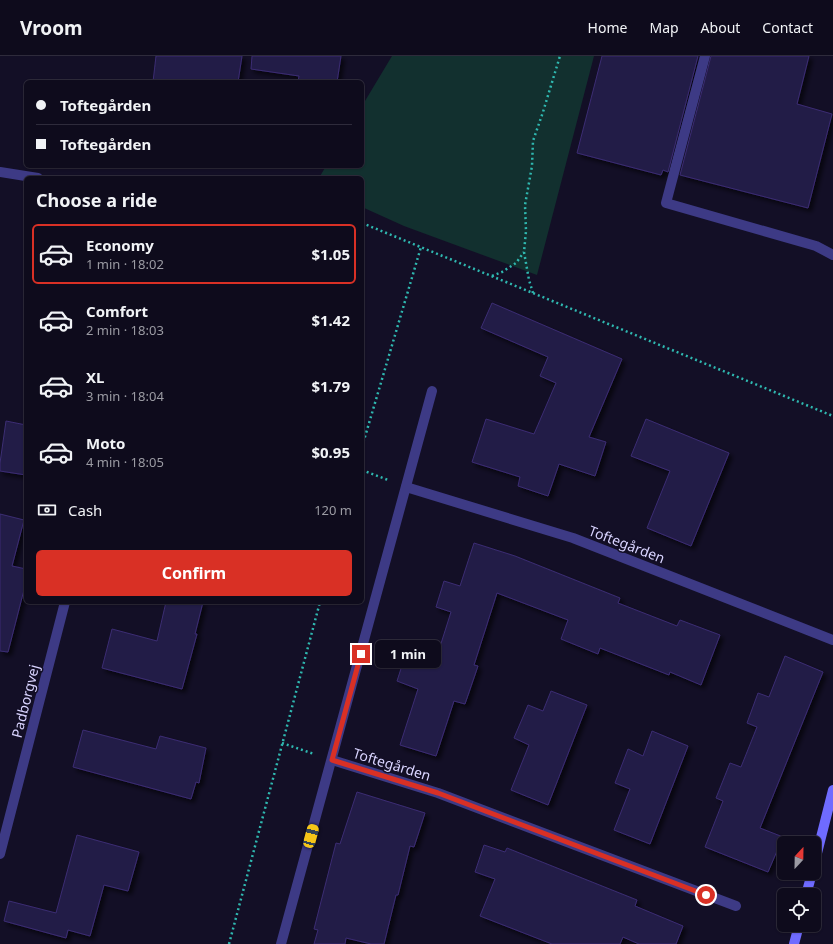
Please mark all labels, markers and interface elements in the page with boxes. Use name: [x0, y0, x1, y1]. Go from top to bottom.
text: Vroom: [20, 15, 83, 41]
text: Home: [588, 18, 627, 37]
text: Map: [649, 18, 679, 37]
text: About: [701, 18, 740, 37]
text: Contact: [762, 18, 813, 37]
text: Toftegården: [60, 95, 151, 115]
text: Toftegården: [60, 134, 151, 154]
text: Choose a ride: [36, 188, 157, 212]
text: Economy: [86, 235, 154, 255]
icon: car: [38, 236, 74, 272]
text: $1.05: [311, 244, 350, 264]
text: 1 min · 18:02: [86, 255, 164, 273]
text: Comfort: [86, 301, 148, 321]
icon: car: [38, 302, 74, 338]
text: $1.42: [311, 310, 350, 330]
text: 2 min · 18:03: [86, 321, 164, 339]
text: XL: [86, 367, 104, 387]
icon: car: [38, 368, 74, 404]
text: $1.79: [311, 376, 350, 396]
text: 3 min · 18:04: [86, 387, 164, 405]
text: Moto: [86, 433, 125, 453]
icon: car: [38, 434, 74, 470]
text: $0.95: [311, 442, 350, 462]
text: 4 min · 18:05: [86, 453, 164, 471]
icon: cash: [36, 499, 58, 521]
text: Cash: [68, 500, 102, 520]
text: 120 m: [314, 501, 352, 519]
street label: Toftegården: [586, 521, 668, 567]
button: Confirm: [36, 550, 352, 596]
callout: 1 min: [375, 640, 441, 668]
route end: [352, 645, 370, 663]
text: 1 min: [390, 645, 426, 663]
street label: Padborgvej: [7, 662, 43, 740]
street label: Toftegården: [351, 743, 433, 785]
car: [302, 823, 320, 849]
north arrow: [777, 836, 821, 880]
map controls: [777, 836, 821, 932]
route start: [697, 886, 715, 904]
button: locate: [777, 888, 821, 932]

